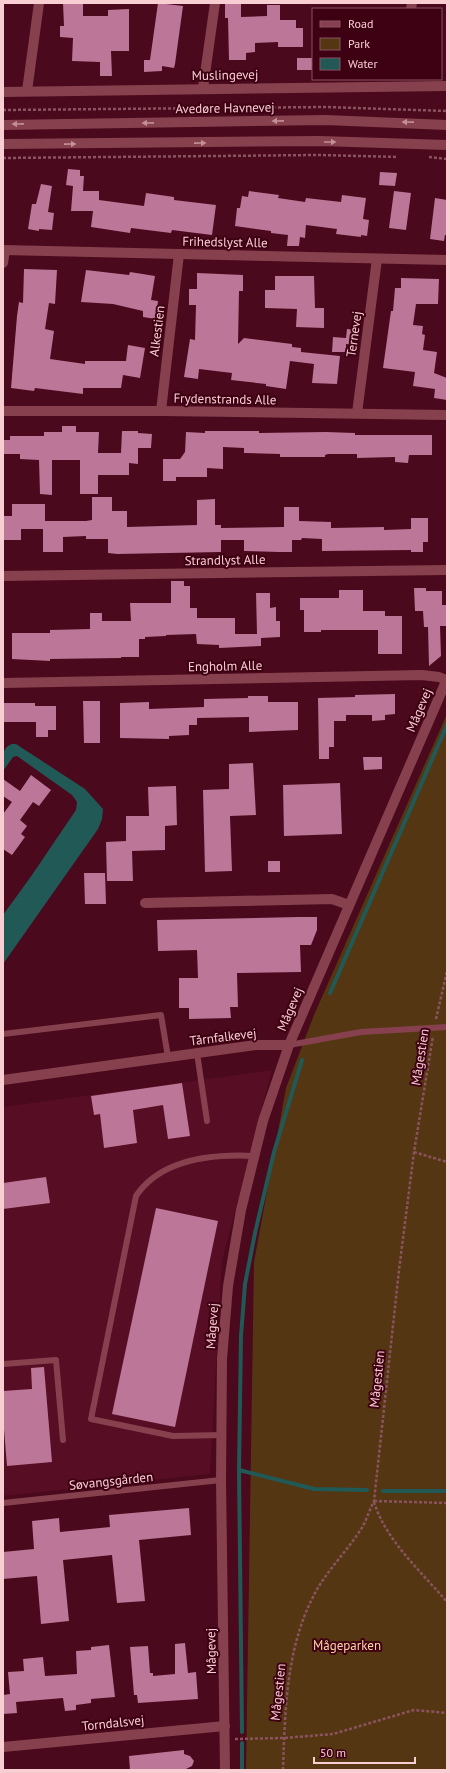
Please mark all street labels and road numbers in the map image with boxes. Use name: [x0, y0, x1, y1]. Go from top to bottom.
street label: Muslingevej: [192, 66, 258, 84]
street label: Avedøre Havnevej: [175, 99, 275, 117]
street label: Frihedslyst Alle: [182, 233, 268, 251]
street label: Alkestien: [145, 305, 169, 357]
street label: Ternevej: [342, 310, 366, 358]
street label: Frydenstrands Alle: [173, 390, 277, 408]
street label: Strandlyst Alle: [184, 551, 266, 569]
street label: Engholm Alle: [188, 657, 262, 675]
street label: Mågevej: [402, 685, 436, 735]
street label: Mågevej: [273, 984, 307, 1034]
street label: Tårnfalkevej: [189, 1024, 257, 1050]
street label: Mågestien: [407, 1027, 433, 1087]
street label: Mågevej: [202, 1302, 222, 1350]
street label: Mågestien: [366, 1350, 388, 1408]
street label: Søvangsgården: [68, 1468, 154, 1494]
street label: Mågevej: [202, 1628, 220, 1674]
street label: Mågestien: [267, 1663, 289, 1721]
street label: Torndalsvej: [81, 1711, 145, 1735]

